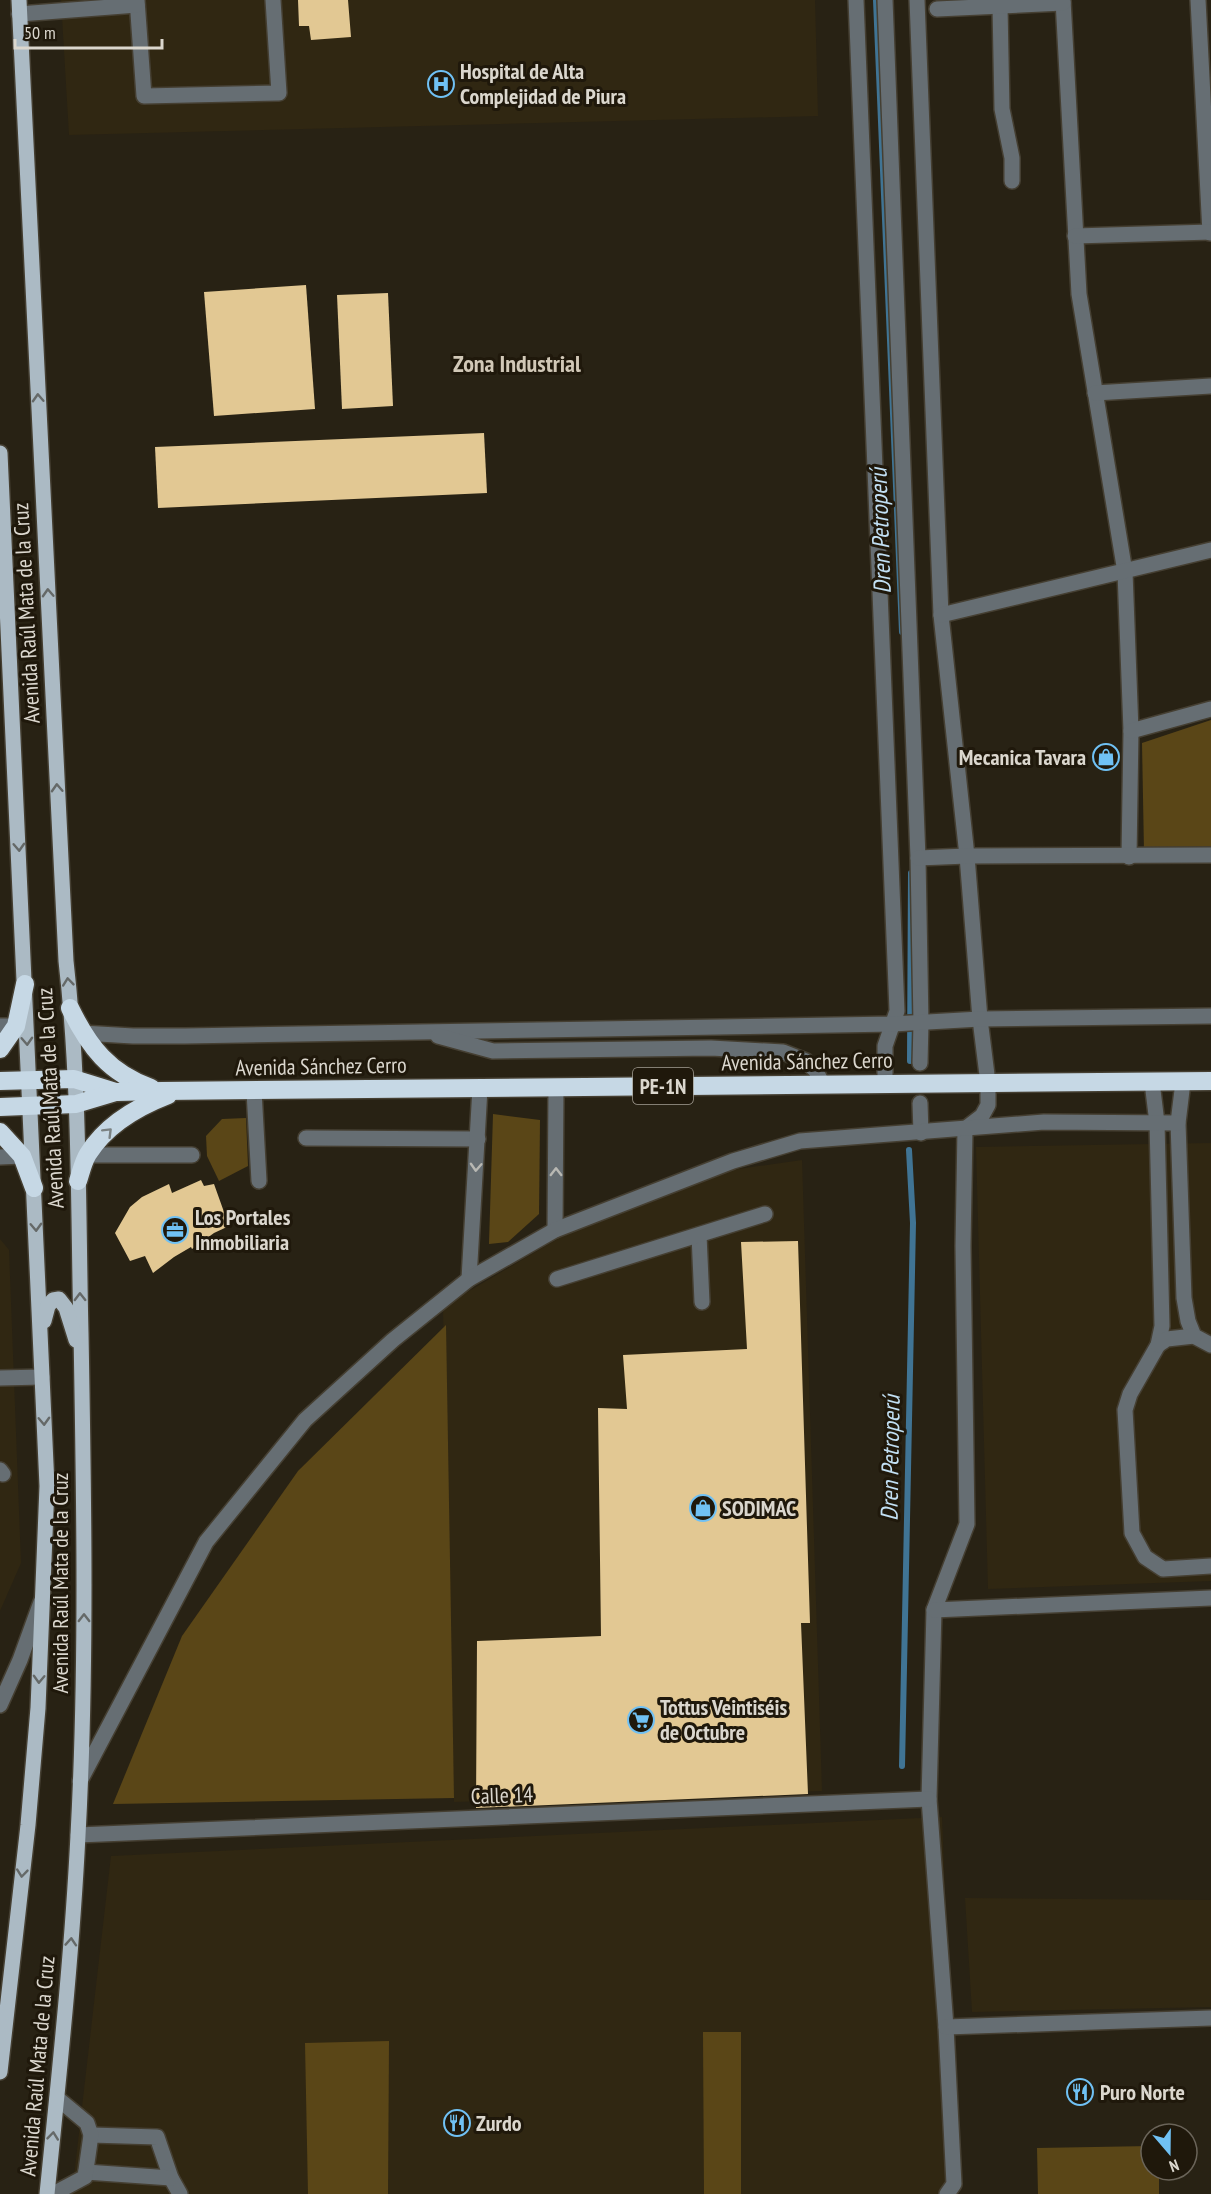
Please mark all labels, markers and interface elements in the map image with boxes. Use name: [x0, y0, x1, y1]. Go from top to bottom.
scale bar: [15, 12, 162, 50]
text: 50 m: [24, 21, 56, 44]
place label: Hospital de Alta Complejidad de Piura: [460, 57, 626, 110]
hospital icon: Hospital de Alta Complejidad de Piura: [426, 69, 456, 99]
district label: Zona Industrial: [453, 348, 581, 379]
one-way arrow: [32, 394, 45, 403]
water label: Dren Petroperú: [862, 466, 898, 594]
street label: Avenida Raúl Mata de la Cruz: [6, 502, 46, 724]
one-way arrow: [41, 588, 54, 597]
shop icon: Mecanica Tavara: [1091, 742, 1121, 772]
place label: Mecanica Tavara: [959, 743, 1086, 771]
one-way arrow: [51, 783, 64, 792]
one-way arrow: [12, 842, 25, 851]
one-way arrow: [62, 978, 75, 987]
street label: Avenida Raúl Mata de la Cruz: [30, 987, 70, 1209]
one-way arrow: [21, 1037, 34, 1046]
street label: Avenida Sánchez Cerro: [721, 1046, 893, 1076]
street label: Avenida Sánchez Cerro: [235, 1051, 407, 1081]
road number: PE-1N: [633, 1068, 693, 1104]
one-way arrow: [100, 1129, 111, 1140]
one-way arrow: [470, 1163, 483, 1172]
one-way arrow: [550, 1167, 562, 1176]
place label: Los Portales Inmobiliaria: [195, 1203, 291, 1256]
office icon: Los Portales Inmobiliaria: [160, 1215, 190, 1245]
one-way arrow: [29, 1222, 42, 1231]
one-way arrow: [74, 1293, 86, 1302]
water label: Dren Petroperú: [873, 1393, 907, 1521]
one-way arrow: [38, 1417, 50, 1426]
street label: Avenida Raúl Mata de la Cruz: [46, 1472, 74, 1693]
shop icon: SODIMAC: [688, 1493, 718, 1523]
place label: SODIMAC: [722, 1494, 796, 1522]
one-way arrow: [78, 1613, 90, 1622]
one-way arrow: [33, 1675, 46, 1684]
place label: Tottus Veintiséis de Octubre: [660, 1693, 787, 1746]
supermarket icon: Tottus Veintiséis de Octubre: [626, 1705, 656, 1735]
street label: Calle 14: [470, 1780, 534, 1810]
one-way arrow: [17, 1869, 29, 1878]
one-way arrow: [64, 1937, 77, 1946]
street label: Avenida Raúl Mata de la Cruz: [13, 1955, 61, 2177]
restaurant icon: Puro Norte: [1065, 2077, 1095, 2107]
place label: Puro Norte: [1100, 2078, 1185, 2106]
restaurant icon: Zurdo: [442, 2108, 472, 2138]
place label: Zurdo: [476, 2109, 522, 2137]
north arrow: [1139, 2122, 1199, 2182]
one-way arrow: [46, 2131, 59, 2140]
text: N: [1167, 2155, 1182, 2177]

